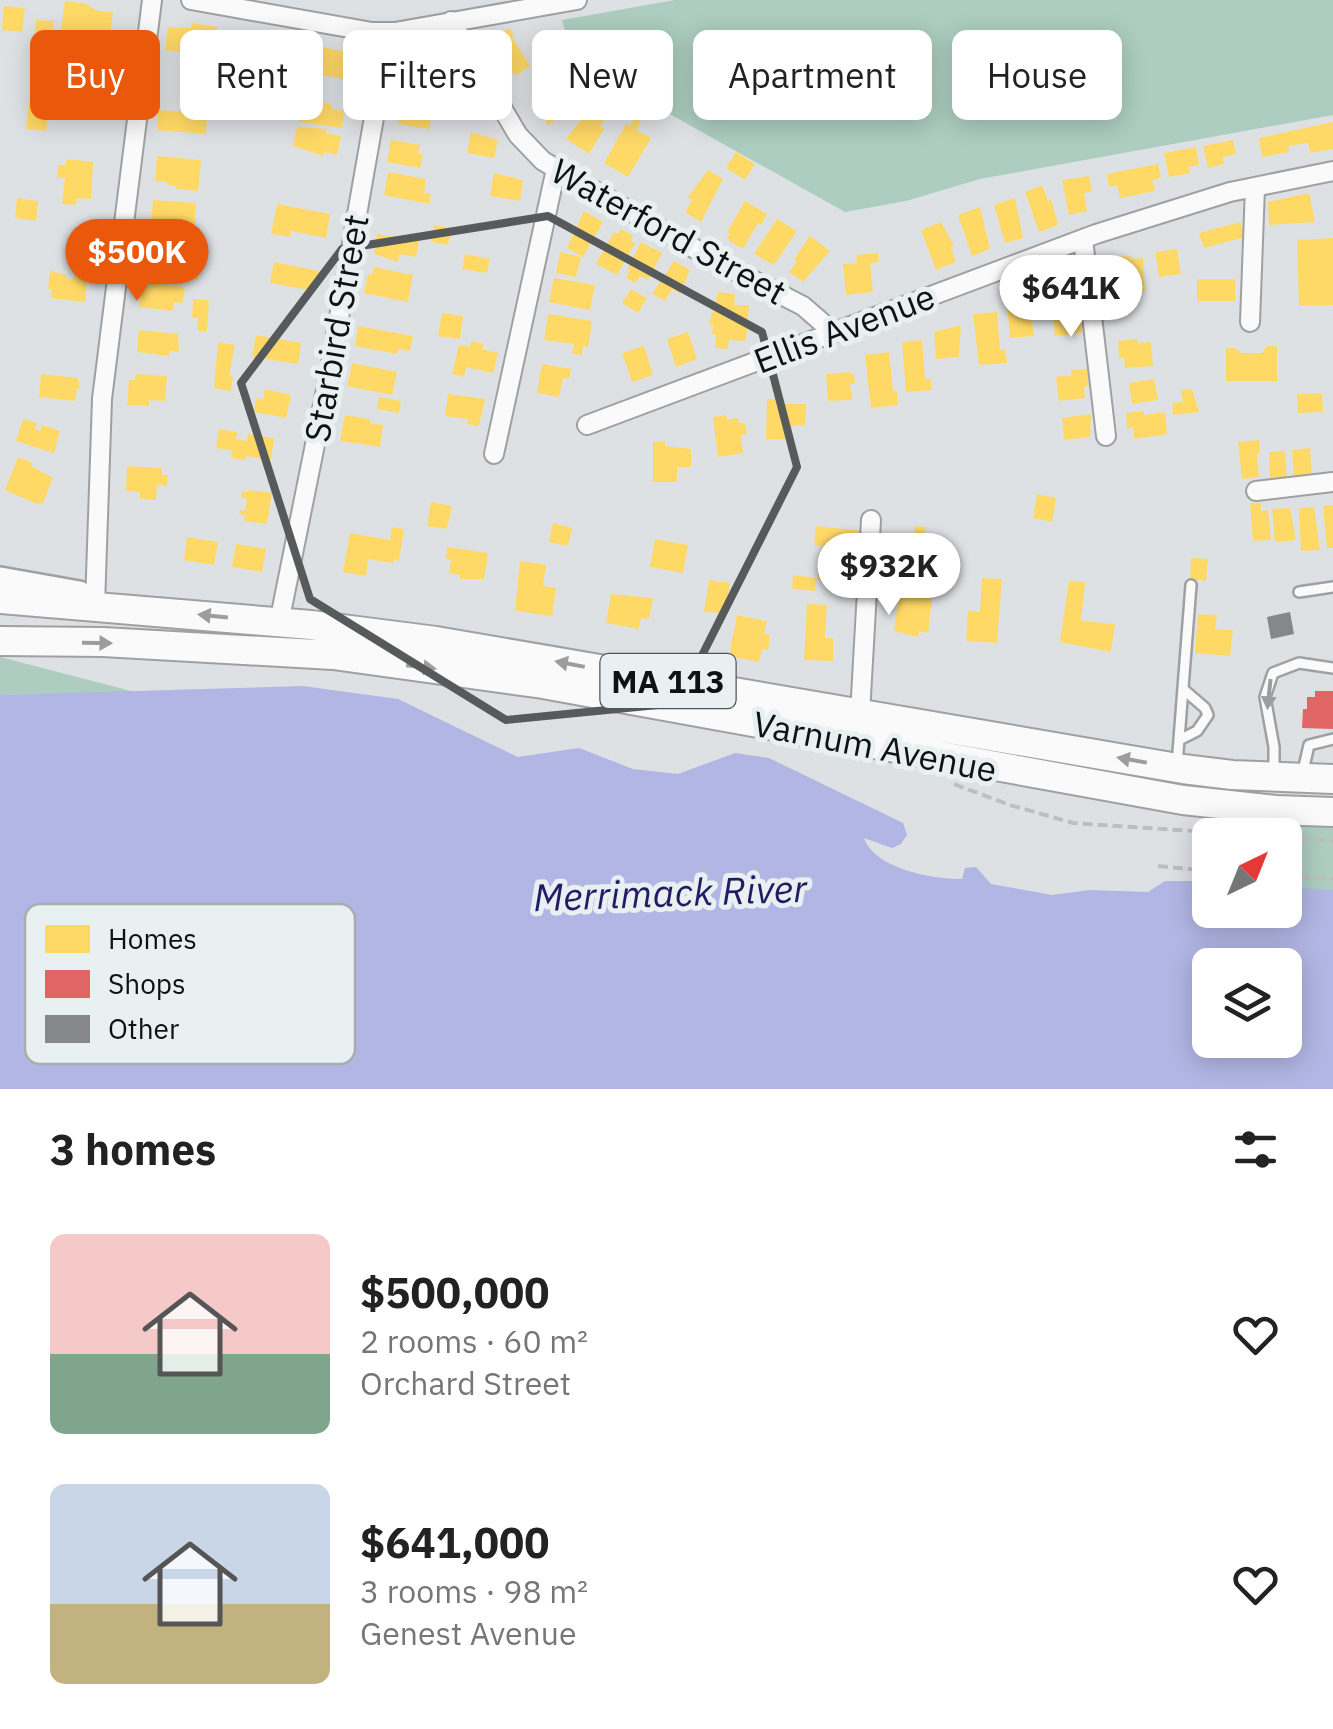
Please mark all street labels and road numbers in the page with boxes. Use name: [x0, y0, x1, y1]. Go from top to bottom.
street label: Waterford Street: [543, 147, 795, 315]
street label: Starbird Street: [293, 211, 379, 445]
street label: Ellis Avenue: [747, 272, 941, 384]
road number: MA 113: [600, 654, 736, 708]
street label: Varnum Avenue: [749, 700, 1001, 792]

